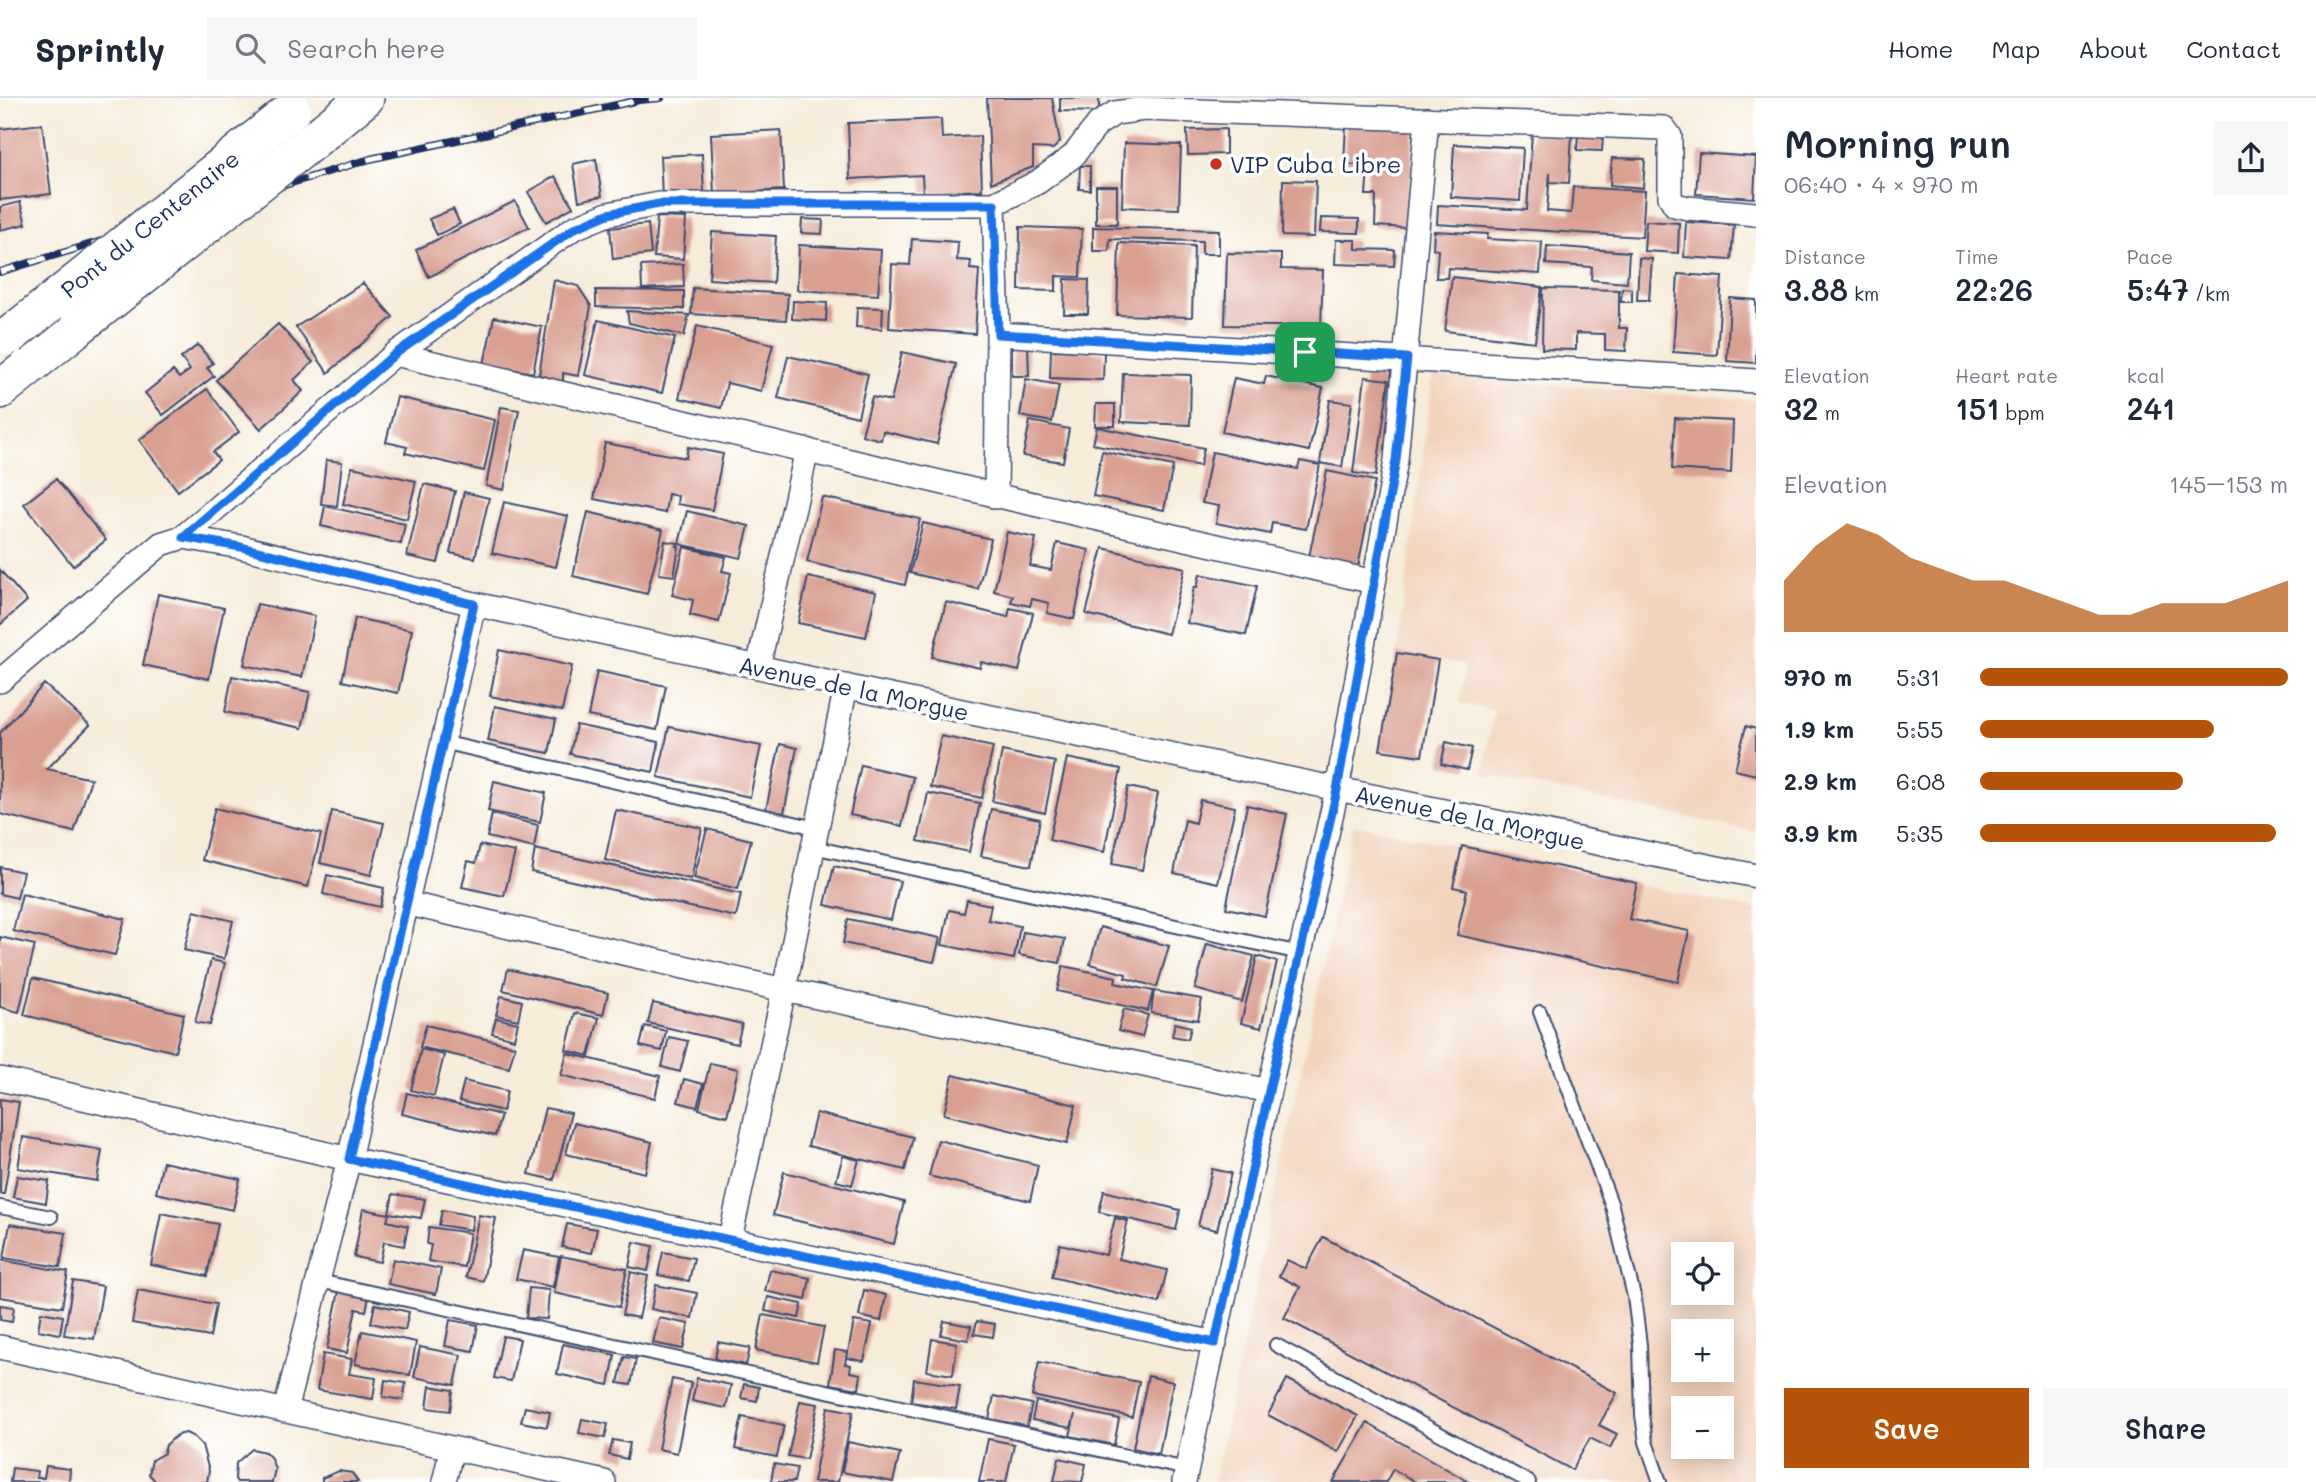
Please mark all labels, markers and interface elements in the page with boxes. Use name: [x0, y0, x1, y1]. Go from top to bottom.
search box: [207, 17, 697, 80]
text: Sprintly: [35, 27, 165, 70]
icon: search: [231, 29, 269, 67]
text: Search here: [287, 31, 445, 65]
text: Home: [1888, 33, 1953, 64]
text: Map: [1991, 33, 2040, 64]
text: About: [2078, 33, 2148, 64]
text: Contact: [2186, 33, 2281, 64]
text: Morning run: [1784, 118, 2011, 168]
button: share: [2214, 121, 2288, 195]
street label: Pont du Centenaire: [54, 143, 245, 304]
place label: VIP Cuba Libre: [1230, 149, 1401, 179]
marker: VIP Cuba Libre: [1208, 156, 1224, 172]
text: 06:40 · 4 × 970 m: [1784, 169, 1979, 199]
text: Distance: [1784, 244, 1866, 269]
text: Time: [1955, 244, 1999, 269]
text: Pace: [2127, 244, 2173, 269]
text: 3.88: [1784, 269, 1848, 309]
text: 22:26: [1955, 269, 2033, 309]
text: 5:47: [2127, 269, 2189, 309]
text: km: [1848, 281, 1879, 306]
text: /km: [2189, 281, 2230, 306]
pin: [1275, 322, 1335, 382]
icon: arrive: [1286, 333, 1324, 371]
text: Elevation: [1784, 363, 1869, 388]
text: Heart rate: [1955, 363, 2058, 388]
text: kcal: [2127, 363, 2165, 388]
text: 32: [1784, 388, 1819, 428]
text: 151: [1955, 388, 2000, 428]
text: 241: [2127, 388, 2175, 428]
text: m: [1819, 400, 1840, 425]
text: bpm: [2000, 400, 2045, 425]
text: Elevation: [1784, 469, 1887, 499]
text: 145–153 m: [2169, 469, 2288, 499]
street label: Avenue de la Morgue: [736, 649, 972, 727]
text: 970 m: [1784, 662, 1852, 692]
text: 5:31: [1896, 662, 1940, 692]
text: 1.9 km: [1784, 714, 1854, 744]
text: 5:55: [1896, 714, 1943, 744]
text: 2.9 km: [1784, 766, 1857, 796]
text: 6:08: [1896, 766, 1945, 796]
street label: Avenue de la Morgue: [1352, 778, 1588, 856]
text: 3.9 km: [1784, 818, 1858, 848]
text: 5:35: [1896, 818, 1943, 848]
map controls: [1671, 1242, 1734, 1459]
button: locate: [1671, 1242, 1734, 1305]
button: +: [1671, 1319, 1734, 1382]
button: Save: [1784, 1388, 2029, 1468]
button: Share: [2043, 1388, 2288, 1468]
button: −: [1671, 1396, 1734, 1459]

